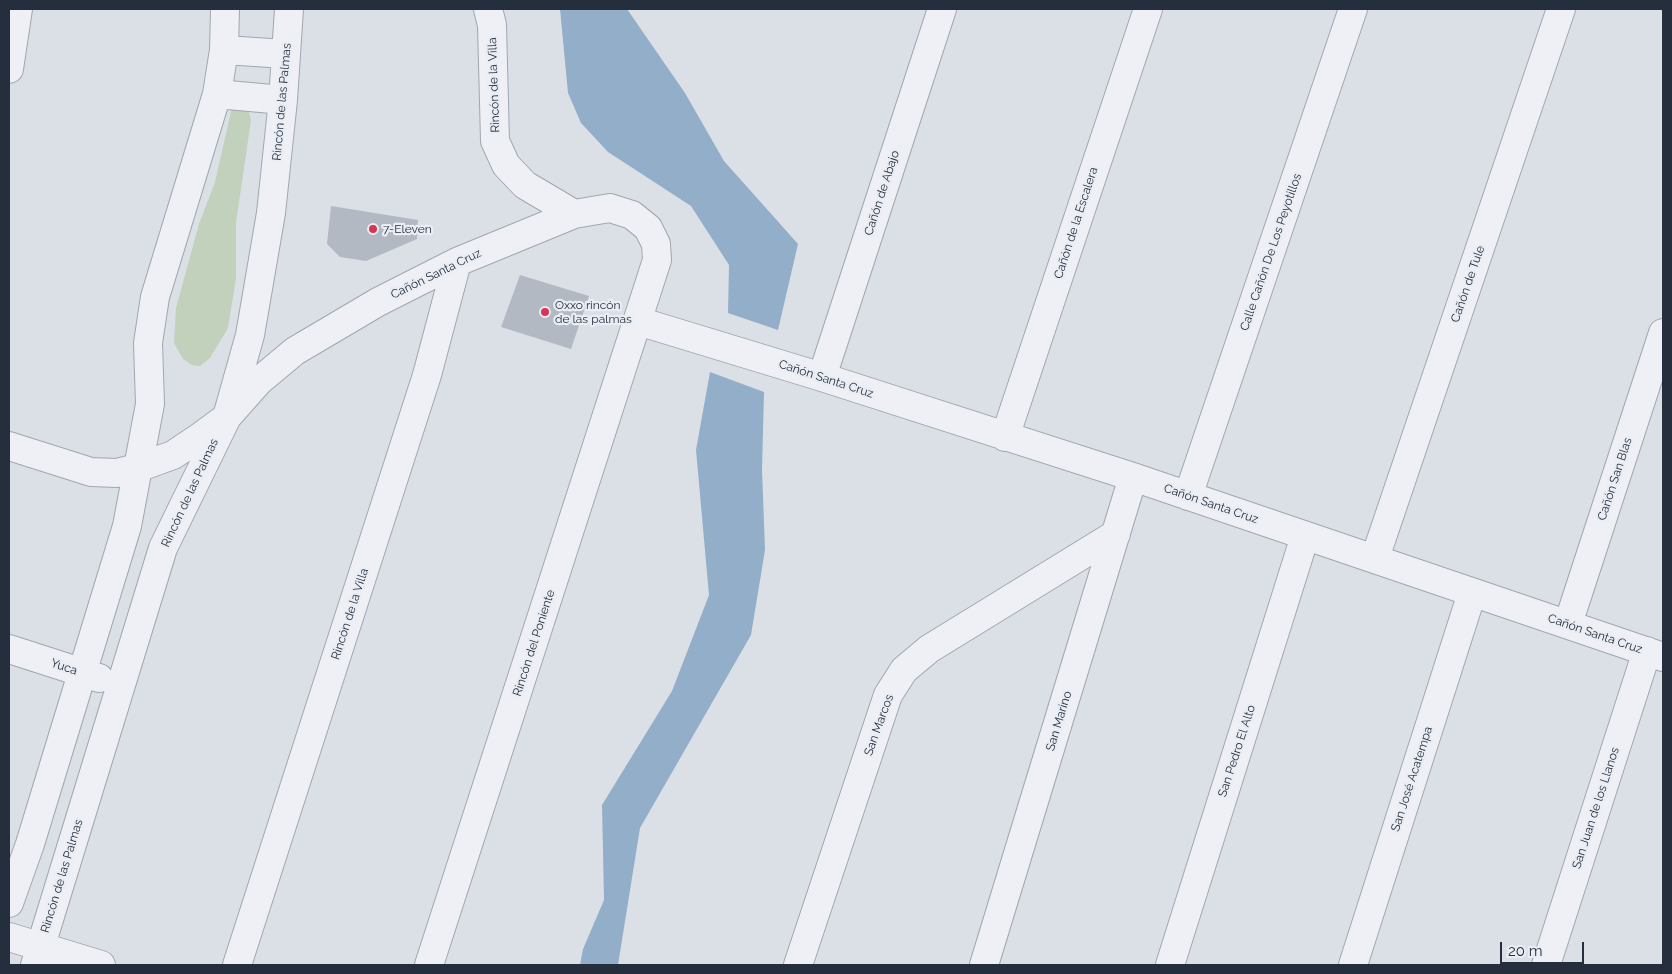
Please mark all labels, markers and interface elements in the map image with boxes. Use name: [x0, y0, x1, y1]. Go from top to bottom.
street label: Rincón de la Villa: [485, 37, 503, 133]
street label: Rincón de las Palmas: [270, 43, 294, 161]
street label: Cañón de Abajo: [861, 149, 903, 237]
street label: Cañón de la Escalera: [1051, 165, 1101, 281]
street label: Calle Cañón De Los Peyotillos: [1237, 171, 1305, 333]
place label: 7-Eleven: [383, 222, 432, 236]
marker: 7-Eleven: [367, 223, 379, 235]
street label: Cañón de Tule: [1448, 244, 1488, 324]
street label: Cañón Santa Cruz: [388, 246, 484, 302]
place label: Oxxo rincón de las palmas: [555, 298, 632, 326]
marker: Oxxo rincón de las palmas: [539, 306, 551, 318]
street label: Cañón Santa Cruz: [777, 357, 875, 401]
street label: Cañón San Blas: [1595, 436, 1635, 522]
street label: Rincón de las Palmas: [159, 437, 221, 549]
street label: Cañón Santa Cruz: [1162, 481, 1260, 527]
street label: Rincón de la Villa: [328, 566, 372, 662]
street label: Rincón del Poniente: [510, 588, 558, 698]
street label: Cañón Santa Cruz: [1546, 611, 1644, 657]
street label: Yuca: [49, 656, 79, 678]
street label: San Marino: [1043, 689, 1075, 753]
street label: San Marcos: [861, 692, 897, 758]
street label: San Pedro El Alto: [1215, 703, 1259, 799]
street label: San José Acatempa: [1388, 725, 1436, 833]
street label: San Juan de los Llanos: [1570, 745, 1622, 871]
street label: Rincón de las Palmas: [38, 818, 86, 934]
scale bar: [1502, 932, 1586, 964]
text: 20 m: [1508, 942, 1543, 960]

